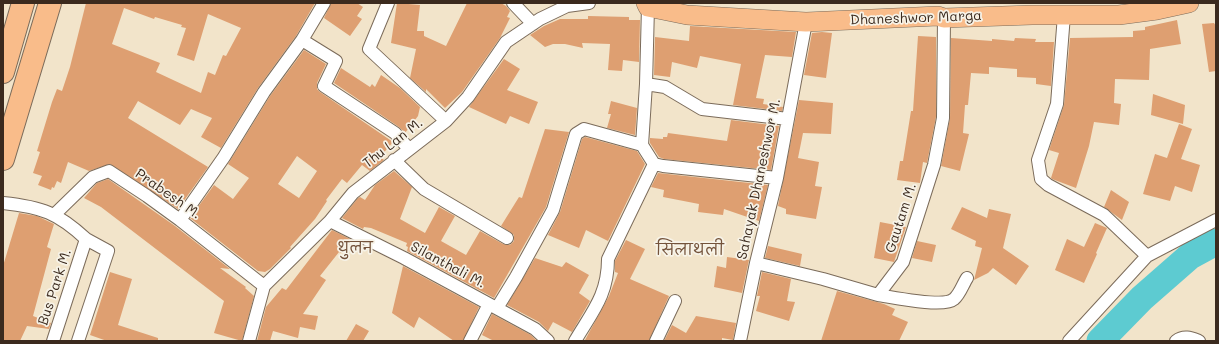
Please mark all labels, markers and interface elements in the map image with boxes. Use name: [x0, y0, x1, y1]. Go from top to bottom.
street label: Dhaneshwor Marga: [850, 7, 982, 29]
street label: Sahayak Dhaneshwor M.: [734, 97, 784, 261]
street label: Thu Lan M.: [360, 114, 426, 172]
street label: Prabesh M.: [132, 165, 204, 223]
street label: Gautam M.: [882, 181, 920, 255]
street label: Silanthali M.: [408, 238, 488, 292]
district label: थुलन: [337, 239, 373, 257]
district label: सिलाथली: [656, 241, 724, 259]
street label: Bus Park M.: [35, 247, 75, 327]

